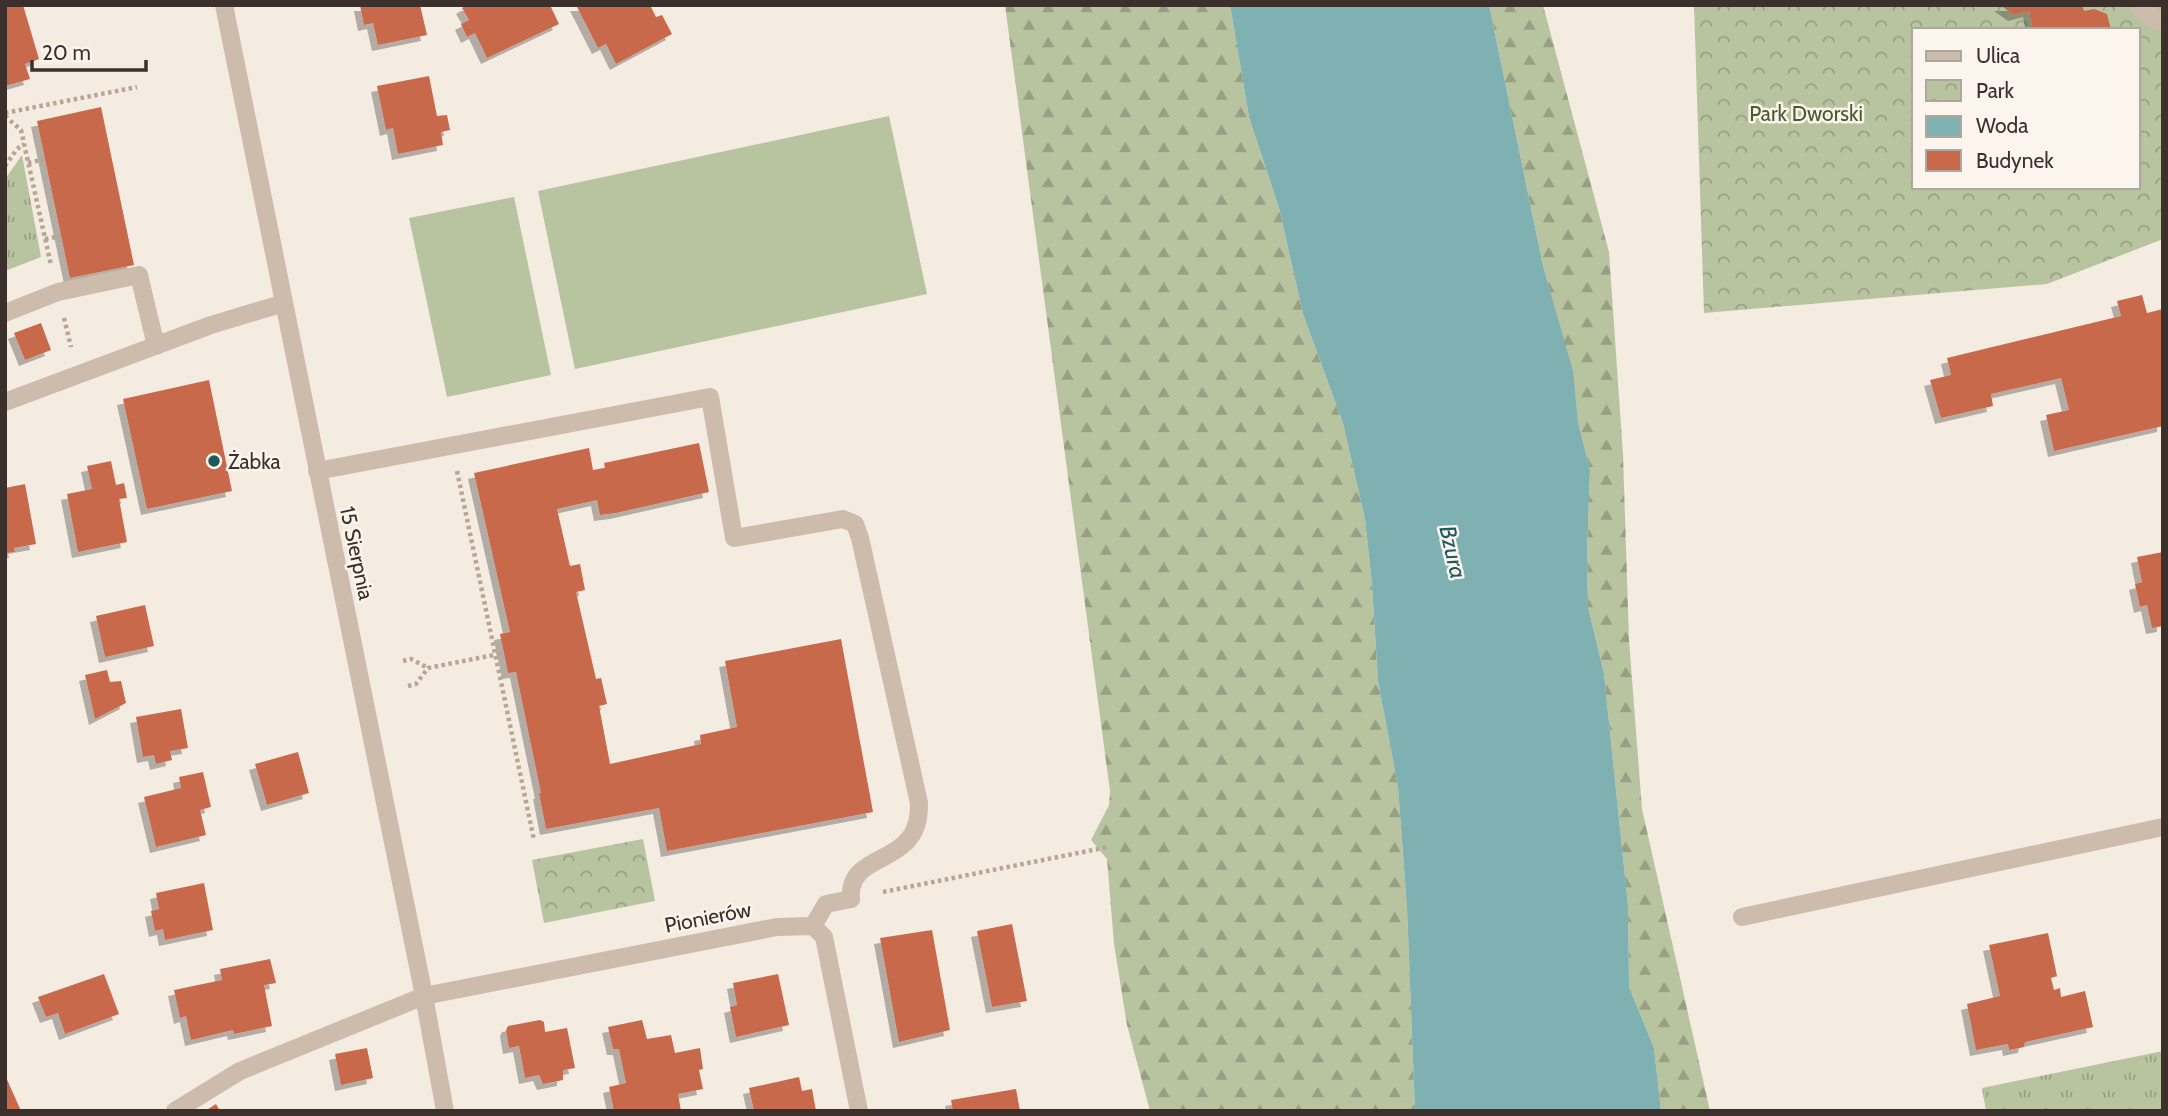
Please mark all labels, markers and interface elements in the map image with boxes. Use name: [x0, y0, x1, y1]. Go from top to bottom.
scale bar: [32, 28, 145, 72]
legend: [1912, 28, 2140, 189]
text: 20 m: [42, 40, 91, 65]
text: Ulica: [1976, 43, 2020, 68]
text: Park: [1976, 78, 2014, 103]
park label: Park Dworski: [1749, 101, 1863, 126]
text: Woda: [1976, 113, 2028, 138]
text: Budynek: [1976, 148, 2054, 173]
place label: Żabka: [228, 449, 281, 474]
marker: Żabka: [206, 453, 222, 469]
street label: 15 Sierpnia: [335, 504, 379, 602]
water label: Bzura: [1433, 523, 1473, 581]
street label: Pionierów: [662, 896, 754, 938]

